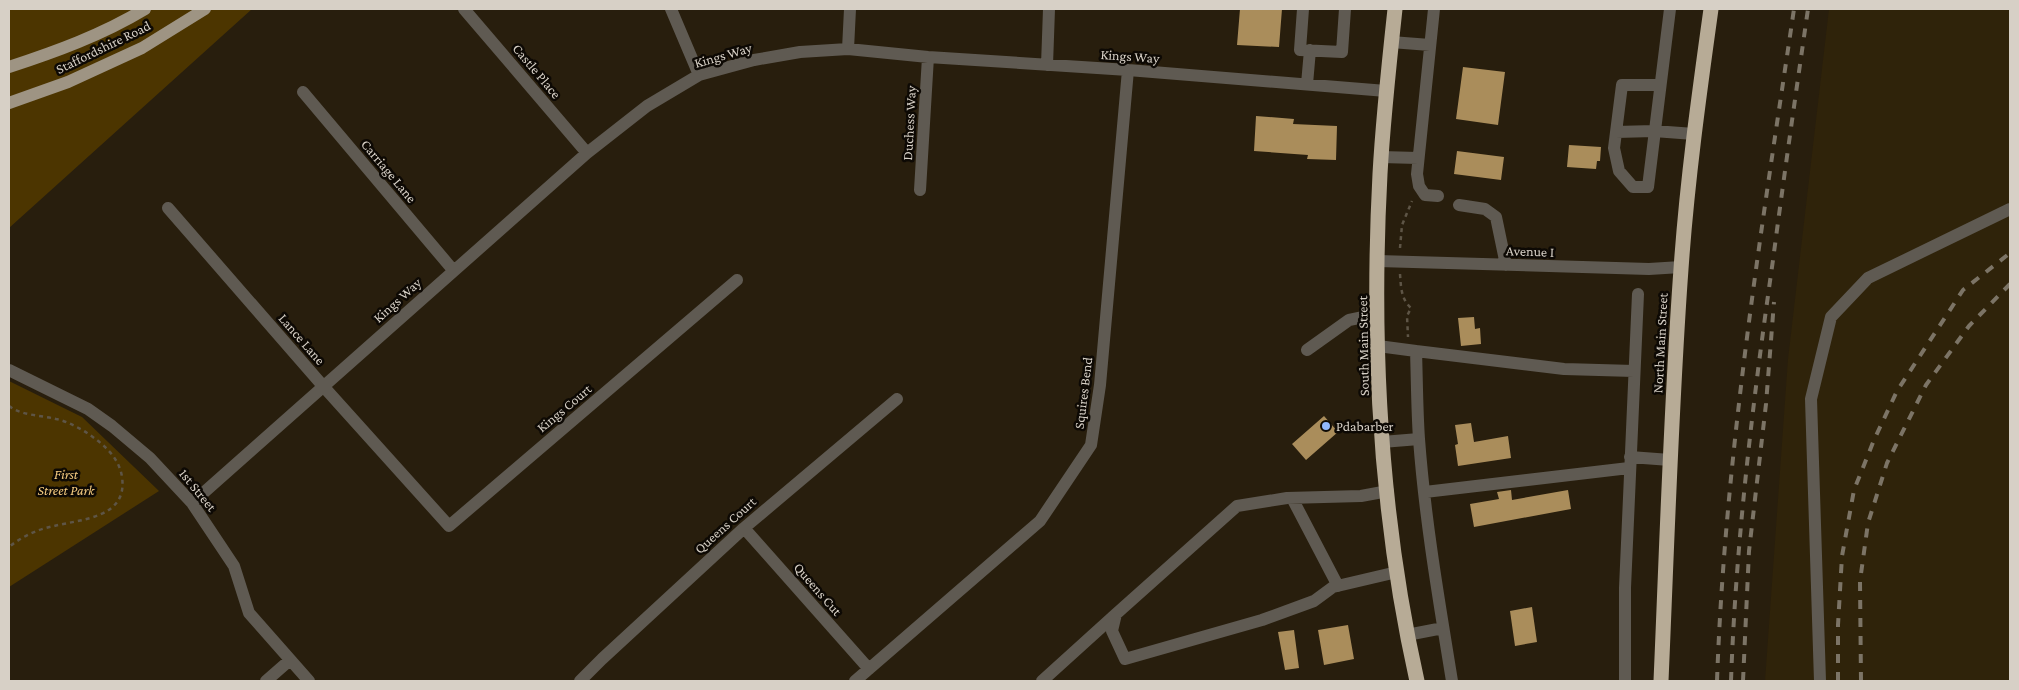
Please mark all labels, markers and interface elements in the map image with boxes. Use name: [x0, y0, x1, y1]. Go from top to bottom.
street label: Staffordshire Road: [53, 17, 154, 77]
street label: Kings Way: [692, 39, 754, 71]
street label: Castle Place: [510, 40, 564, 102]
street label: Kings Way: [1100, 46, 1161, 66]
street label: Duchess Way: [899, 85, 919, 161]
street label: Carriage Lane: [358, 136, 420, 206]
street label: Avenue I: [1506, 242, 1554, 260]
street label: Kings Way: [370, 274, 425, 326]
street label: North Main Street: [1649, 292, 1671, 394]
street label: South Main Street: [1354, 295, 1372, 396]
street label: Lance Lane: [275, 310, 329, 368]
street label: Squires Bend: [1071, 355, 1095, 430]
street label: Kings Court: [533, 380, 595, 435]
place label: Pdabarber: [1336, 418, 1394, 434]
marker: Pdabarber: [1320, 420, 1332, 432]
street label: 1st Street: [176, 465, 220, 515]
park label: First Street Park: [38, 466, 95, 498]
street label: Queens Court: [691, 493, 759, 557]
street label: Queens Cut: [791, 559, 846, 619]

